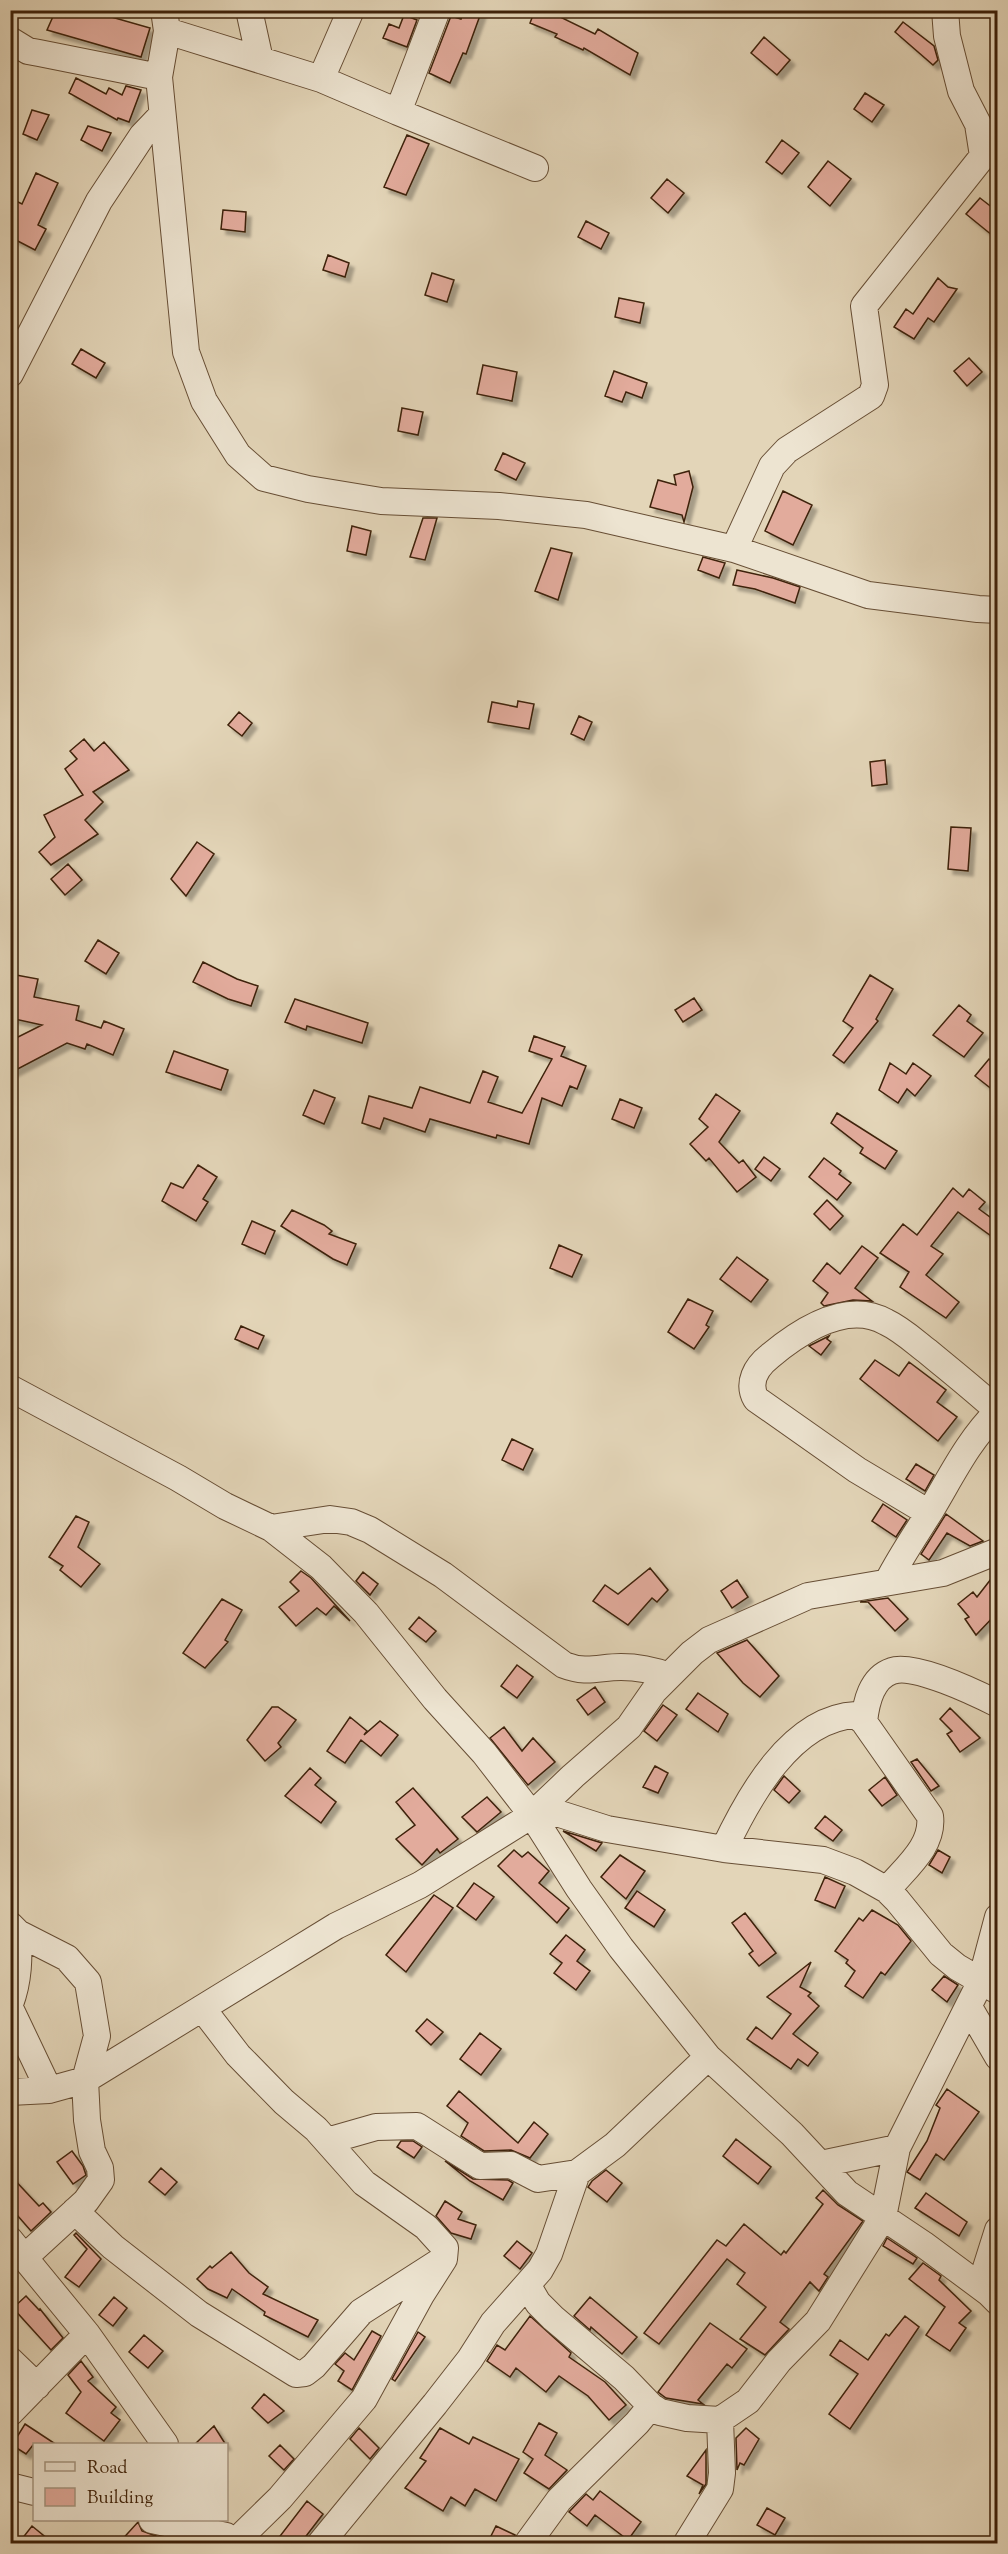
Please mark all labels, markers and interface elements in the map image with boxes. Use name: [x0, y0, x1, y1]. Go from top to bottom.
legend: [33, 2443, 228, 2521]
text: Road: [87, 2456, 127, 2482]
text: Building: [87, 2486, 153, 2512]

